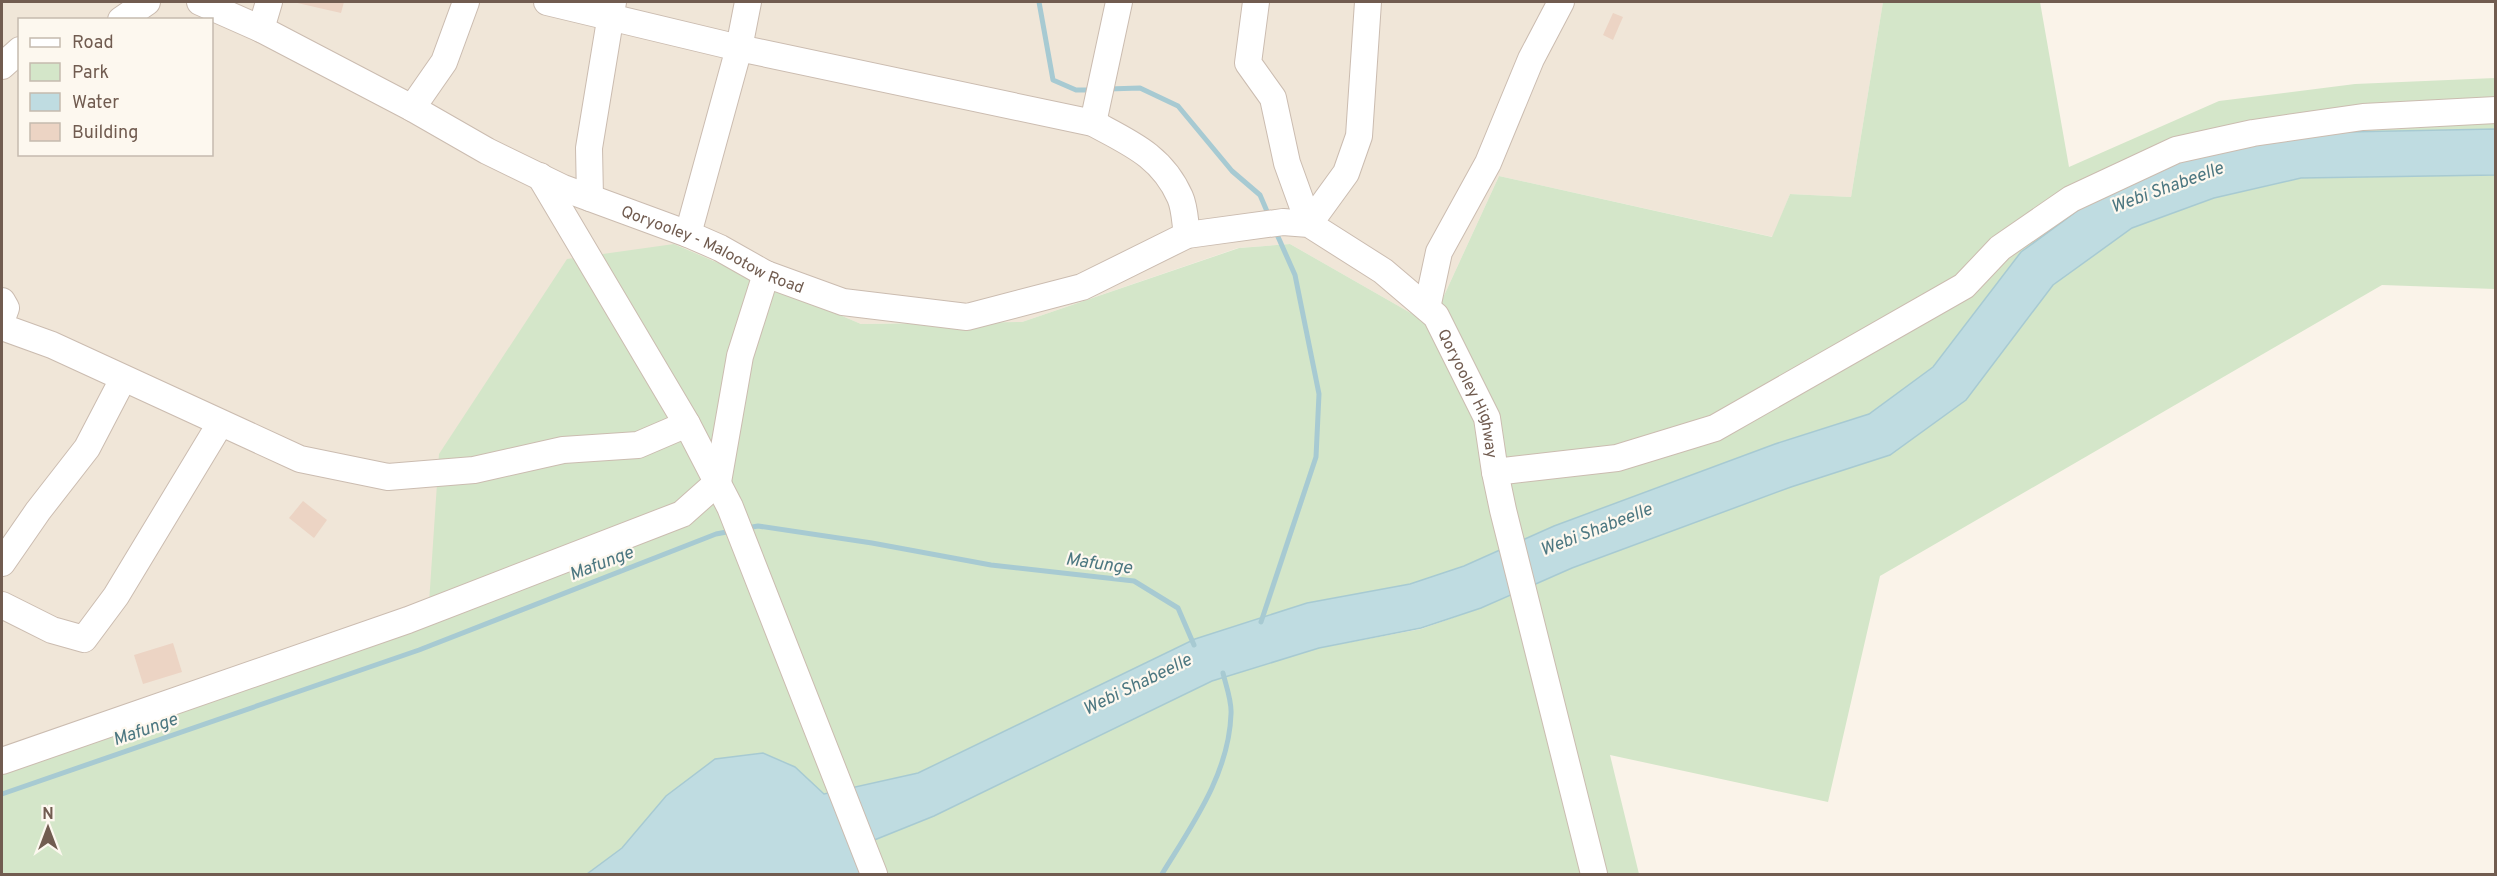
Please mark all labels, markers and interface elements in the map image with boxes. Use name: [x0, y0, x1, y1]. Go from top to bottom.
legend: [18, 18, 213, 156]
text: Road: [72, 32, 114, 55]
text: Park: [72, 62, 109, 85]
text: Water: [72, 92, 119, 115]
text: Building: [72, 122, 138, 145]
water label: Webi Shabeelle: [2108, 157, 2228, 219]
street label: Qoryooley - Malootow Road: [618, 202, 806, 299]
street label: Qoryooley Highway: [1432, 326, 1501, 460]
water label: Webi Shabeelle: [1537, 498, 1656, 562]
water label: Mafunge: [566, 541, 638, 587]
water label: Mafunge: [1064, 548, 1134, 581]
water label: Webi Shabeelle: [1080, 649, 1196, 722]
water label: Mafunge: [110, 708, 182, 752]
north arrow: [18, 798, 78, 858]
text: N: [42, 805, 54, 825]

